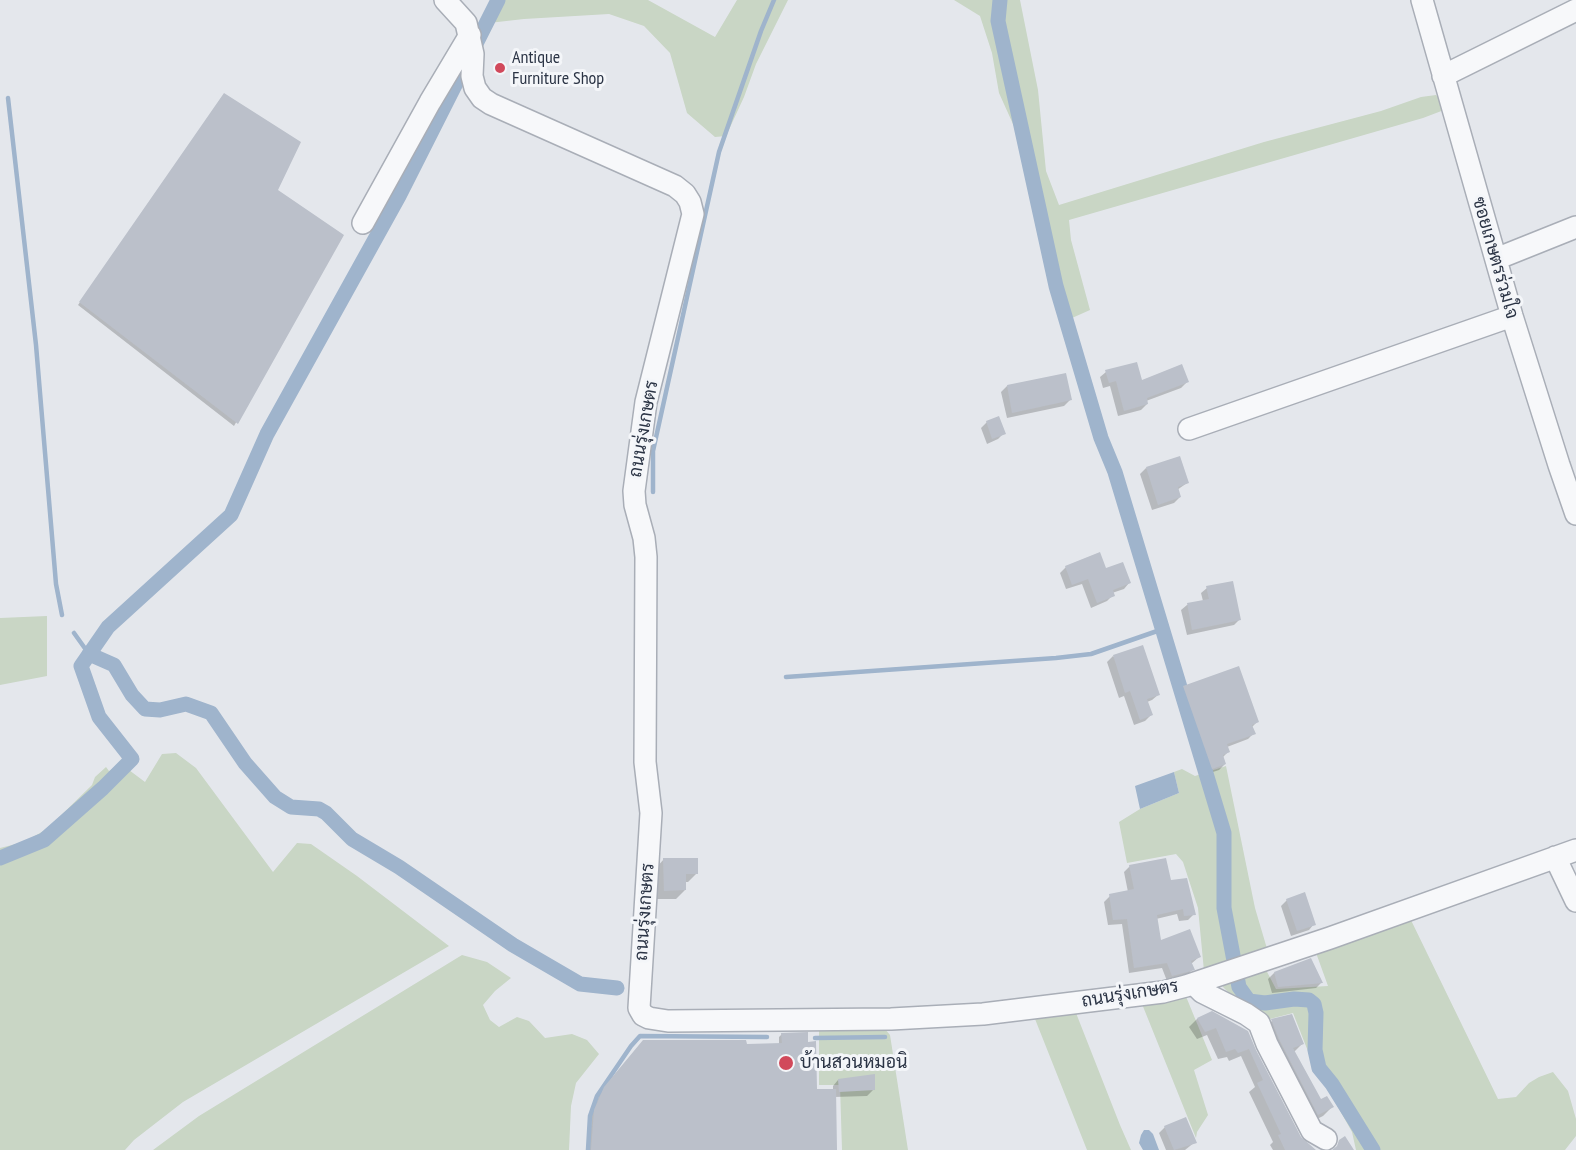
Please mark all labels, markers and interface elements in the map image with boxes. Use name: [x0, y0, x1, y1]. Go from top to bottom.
place label: Antique Furniture Shop: [512, 47, 604, 90]
marker: Antique Furniture Shop: [493, 61, 507, 75]
street label: ซอยเกษตรร่วมใจ: [1467, 195, 1523, 321]
street label: ถนนรุ่งเกษตร: [625, 379, 663, 479]
street label: ถนนรุ่งเกษตร: [631, 862, 659, 962]
street label: ถนนรุ่งเกษตร: [1080, 976, 1180, 1012]
place label: บ้านสวนหมอนิ: [800, 1052, 907, 1074]
marker: บ้านสวนหมอนิ: [777, 1054, 795, 1072]

